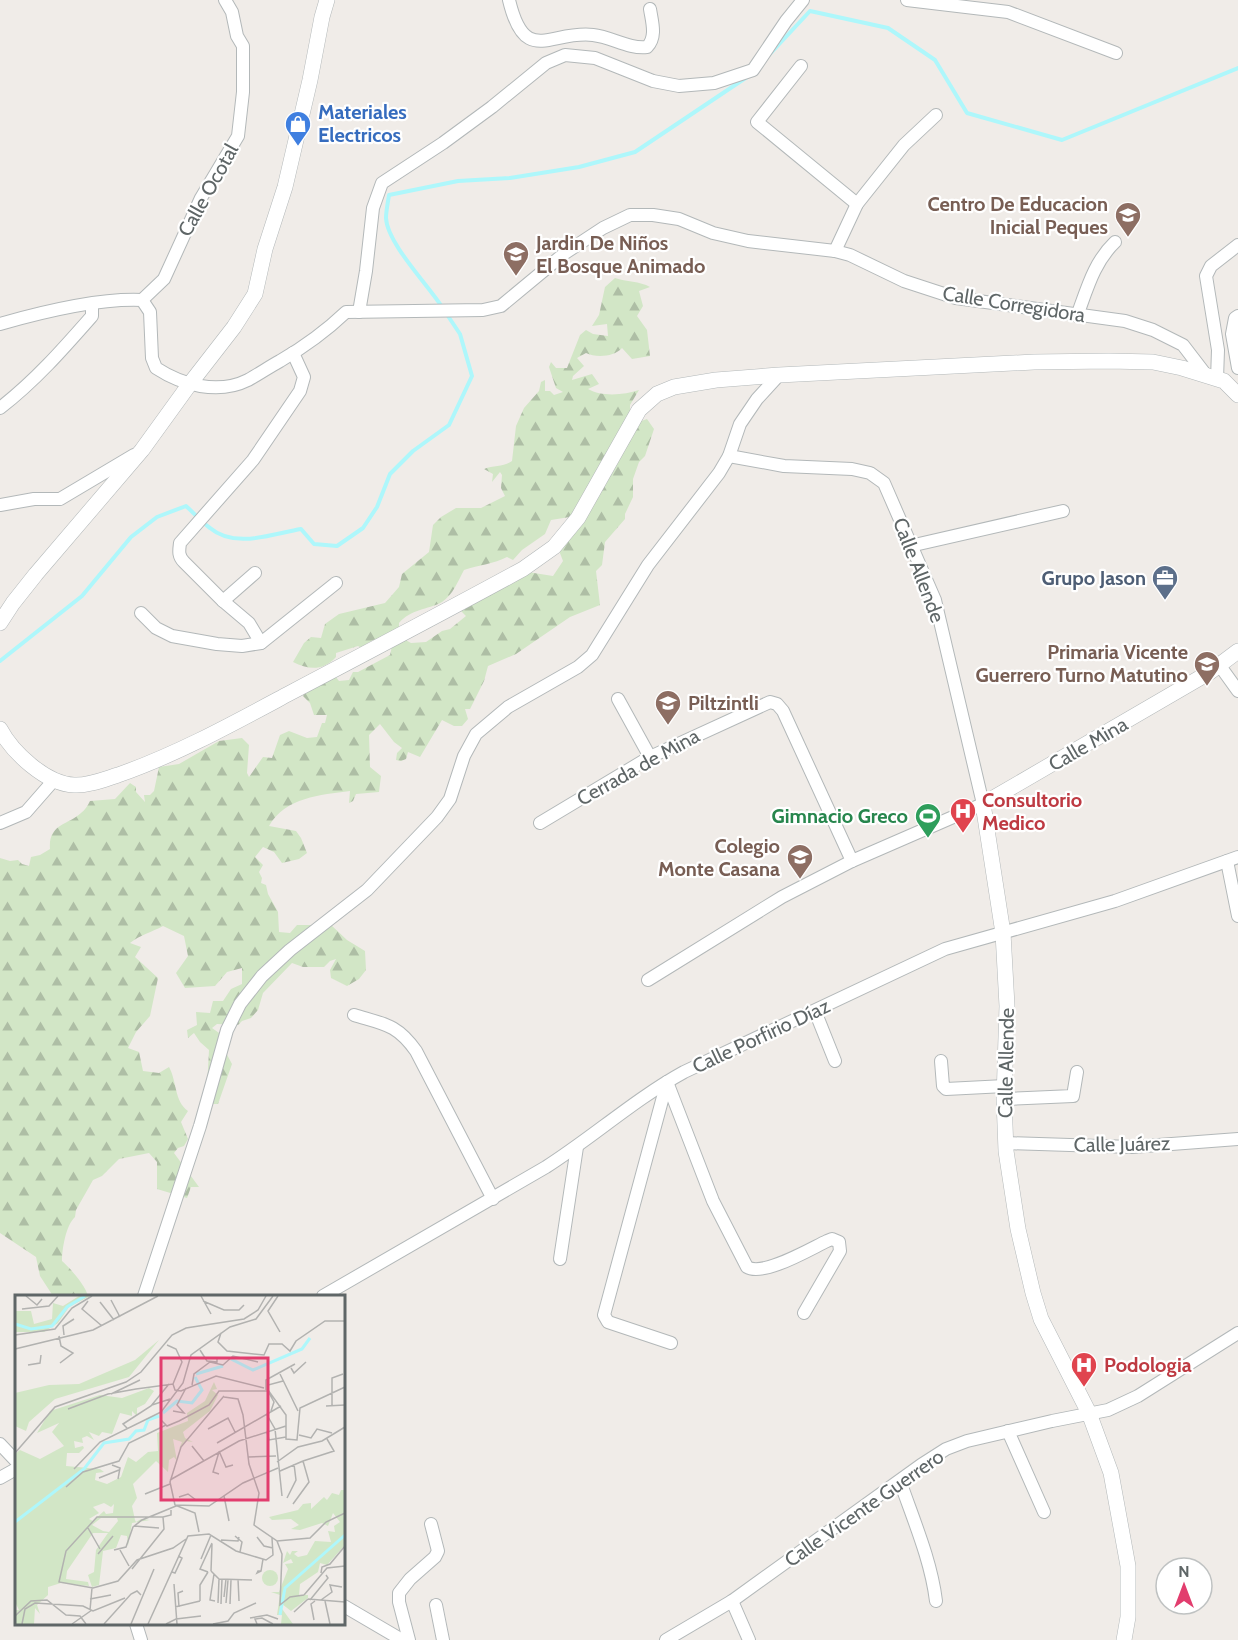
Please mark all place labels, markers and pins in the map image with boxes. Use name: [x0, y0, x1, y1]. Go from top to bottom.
place label: Materiales Electricos: [318, 100, 407, 147]
shop icon: Materiales Electricos: [283, 109, 313, 147]
place label: Centro De Educacion Inicial Peques: [928, 192, 1108, 239]
school or university icon: Centro De Educacion Inicial Peques: [1113, 200, 1143, 238]
place label: Jardin De Niños El Bosque Animado: [535, 231, 705, 278]
school or university icon: Jardin De Niños El Bosque Animado: [501, 239, 531, 277]
office icon: Grupo Jason: [1150, 563, 1180, 601]
place label: Grupo Jason: [1042, 566, 1146, 590]
place label: Primaria Vicente Guerrero Turno Matutino: [975, 640, 1188, 687]
school or university icon: Primaria Vicente Guerrero Turno Matutino: [1192, 649, 1222, 687]
school or university icon: Piltzintli: [653, 688, 683, 726]
place label: Piltzintli: [688, 691, 759, 715]
place label: Consultorio Medico: [982, 788, 1082, 835]
hospital icon: Consultorio Medico: [948, 796, 978, 834]
sports icon: Gimnacio Greco: [913, 801, 943, 839]
place label: Gimnacio Greco: [772, 804, 908, 828]
place label: Colegio Monte Casana: [658, 834, 780, 881]
school or university icon: Colegio Monte Casana: [785, 842, 815, 880]
hospital icon: Podologia: [1069, 1350, 1099, 1388]
place label: Podologia: [1104, 1353, 1192, 1377]

